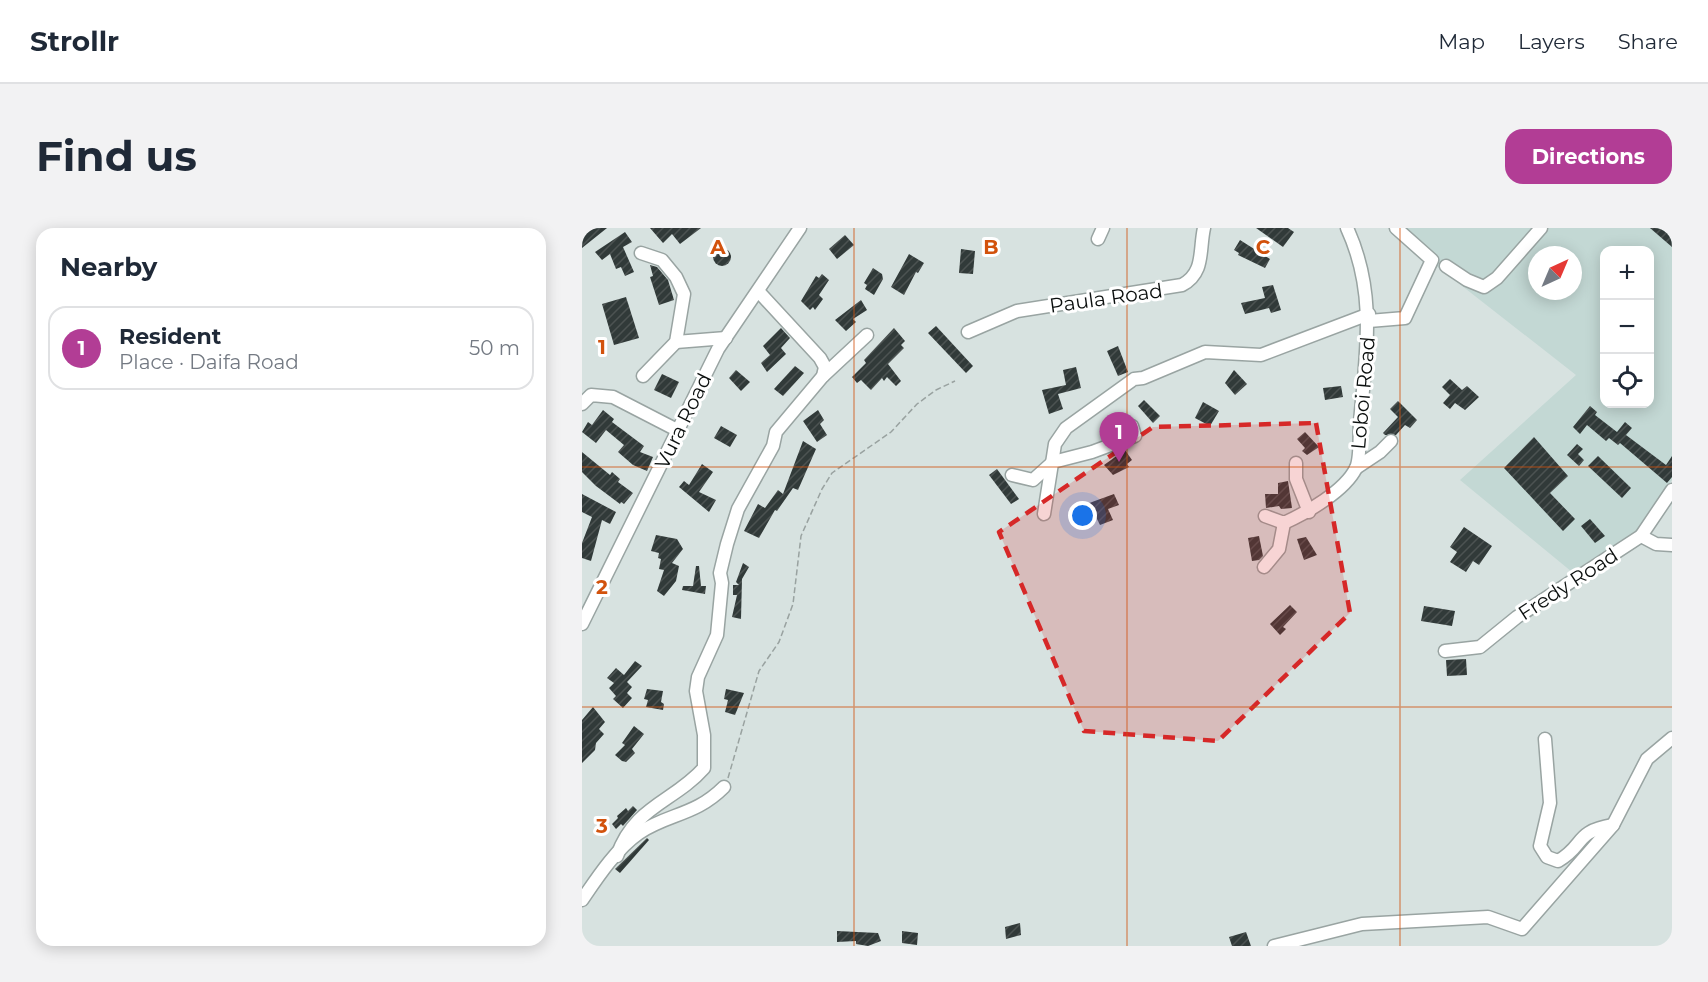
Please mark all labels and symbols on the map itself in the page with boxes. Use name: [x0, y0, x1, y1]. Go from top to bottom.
text: A: [709, 235, 726, 259]
text: B: [983, 235, 999, 259]
text: C: [1256, 235, 1271, 259]
north arrow: [1528, 246, 1582, 300]
street label: Paula Road: [1048, 278, 1164, 318]
text: 1: [598, 335, 606, 359]
street label: Loboi Road: [1346, 336, 1380, 450]
street label: Vura Road: [650, 369, 716, 473]
pin: 1: [1100, 412, 1138, 462]
your location: [1068, 501, 1097, 530]
street label: Fredy Road: [1514, 543, 1622, 625]
text: 2: [596, 575, 608, 599]
text: 3: [595, 814, 608, 838]

